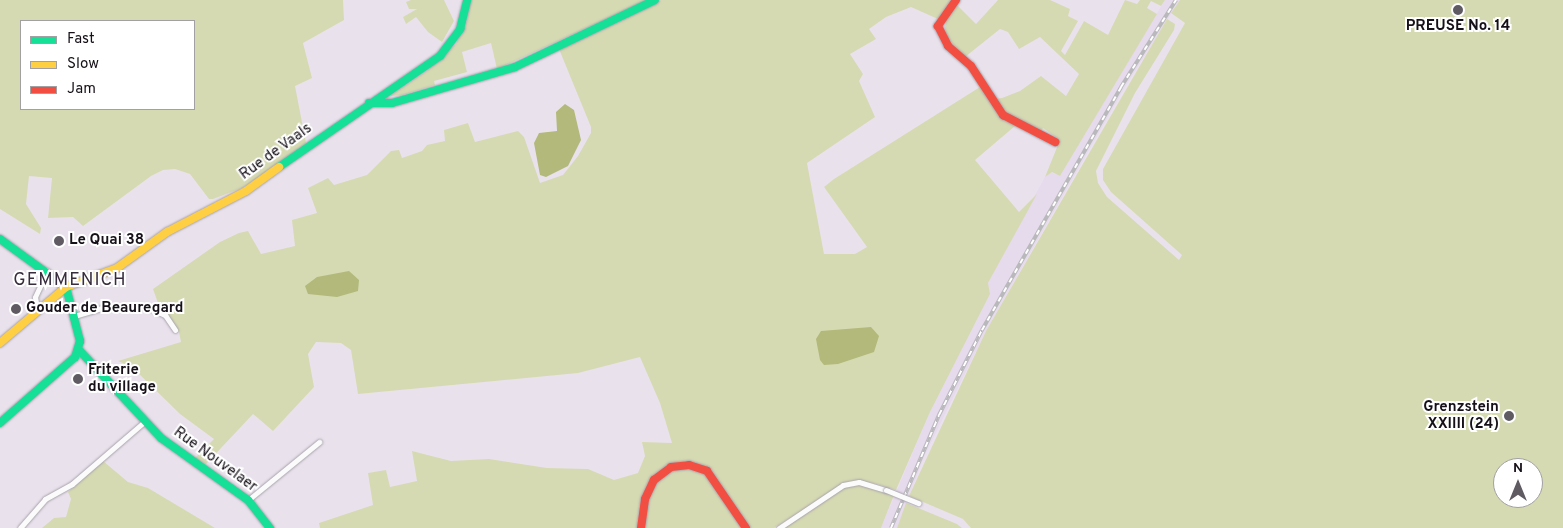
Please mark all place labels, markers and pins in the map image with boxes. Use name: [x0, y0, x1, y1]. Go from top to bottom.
marker: PREUSE No. 14: [1452, 4, 1464, 16]
place label: PREUSE No. 14: [1406, 18, 1510, 36]
place label: Le Quai 38: [69, 232, 144, 250]
marker: Le Quai 38: [53, 235, 65, 247]
place label: Gouder de Beauregard: [26, 300, 183, 318]
marker: Gouder de Beauregard: [10, 303, 22, 315]
place label: Friterie du village: [88, 361, 156, 396]
marker: Friterie du village: [72, 373, 84, 385]
place label: Grenzstein XXIIII (24): [1423, 398, 1499, 433]
marker: Grenzstein XXIIII (24): [1503, 410, 1515, 422]

